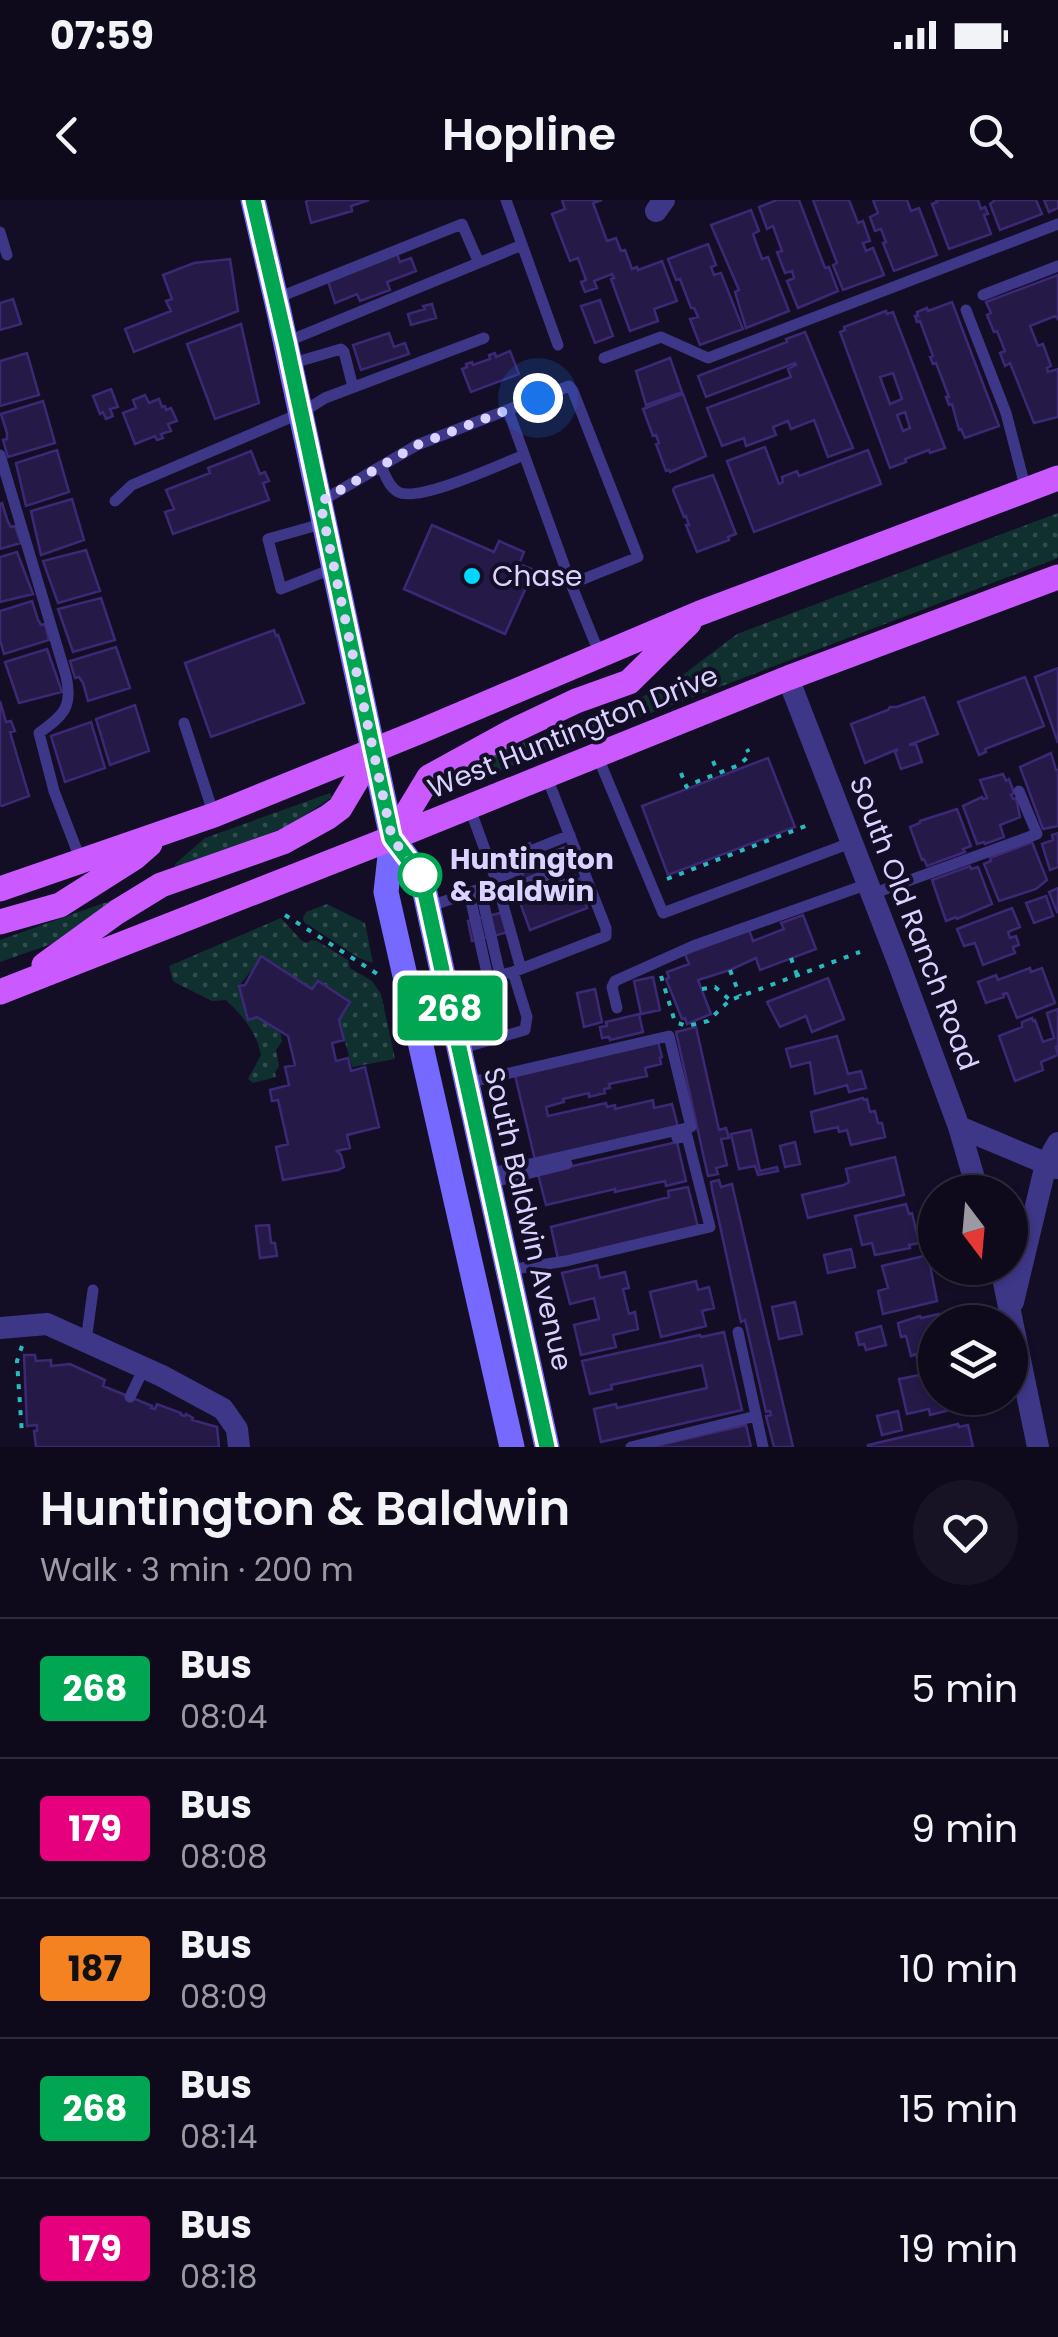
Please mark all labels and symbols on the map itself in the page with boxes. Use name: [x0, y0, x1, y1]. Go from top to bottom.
your location: [513, 373, 563, 423]
place label: Chase: [492, 557, 582, 596]
marker: Chase: [461, 565, 483, 587]
street label: West Huntington Drive: [422, 656, 724, 808]
street label: South Old Ranch Road: [840, 770, 988, 1076]
place label: Huntington & Baldwin: [450, 840, 614, 911]
marker: Huntington & Baldwin: [399, 854, 441, 896]
line badge: 268: [392, 976, 508, 1040]
street label: South Baldwin Avenue: [474, 1064, 582, 1374]
north arrow: [918, 1175, 1028, 1285]

